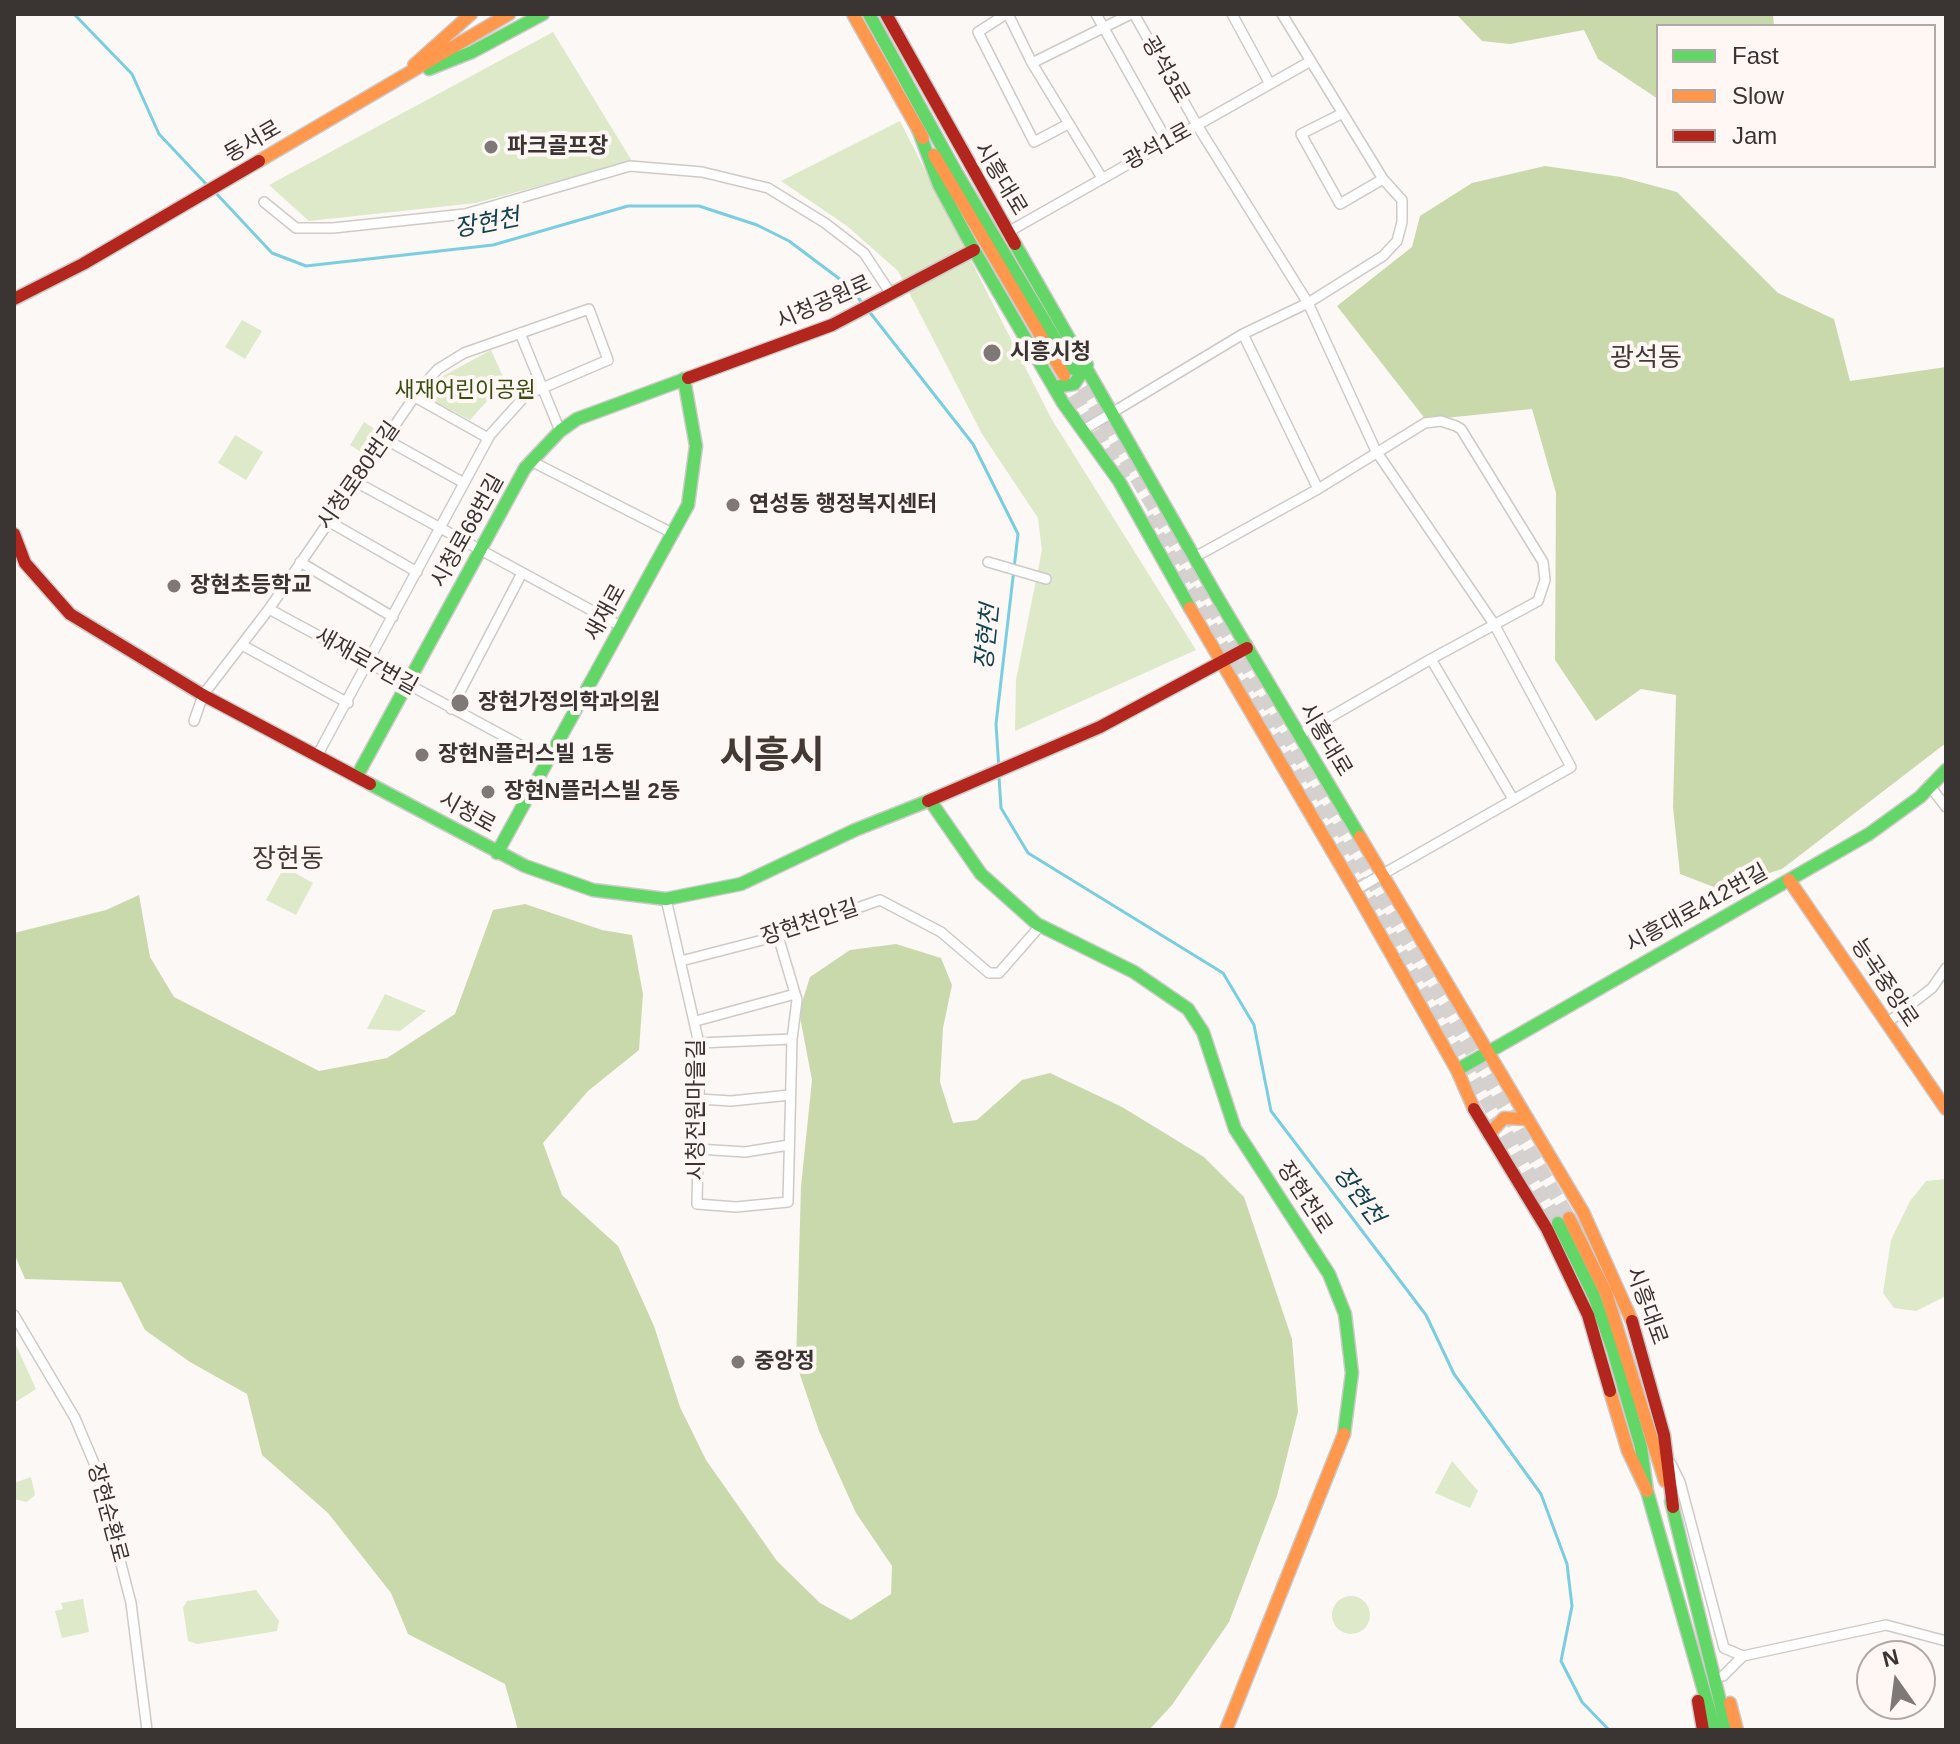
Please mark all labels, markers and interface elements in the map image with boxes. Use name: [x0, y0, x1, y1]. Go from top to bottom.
legend: [1656, 24, 1936, 168]
street label: 광석3로: [1135, 32, 1195, 108]
text: Fast: [1732, 42, 1779, 69]
text: Slow: [1732, 82, 1784, 109]
street label: 동서로: [220, 115, 286, 169]
street label: 광석1로: [1120, 118, 1196, 176]
text: Jam: [1732, 122, 1777, 149]
place label: 파크골프장: [507, 134, 608, 160]
marker: 파크골프장: [482, 138, 500, 156]
street label: 시흥대로: [968, 138, 1032, 220]
water label: 장현천: [452, 204, 522, 244]
street label: 시청공원로: [772, 270, 876, 336]
place label: 시흥시청: [1010, 340, 1091, 366]
marker: 시흥시청: [981, 342, 1003, 364]
district label: 광석동: [1610, 343, 1682, 375]
park label: 새재어린이공원: [394, 378, 536, 404]
street label: 시청로80번길: [312, 417, 406, 535]
street label: 시청로68번길: [426, 470, 510, 592]
place label: 연성동 행정복지센터: [749, 492, 937, 518]
marker: 연성동 행정복지센터: [724, 496, 742, 514]
place label: 장현초등학교: [190, 573, 311, 599]
marker: 장현초등학교: [165, 577, 183, 595]
street label: 새재로: [580, 580, 632, 646]
water label: 장현천: [970, 603, 1006, 671]
street label: 새재로7번길: [310, 623, 422, 701]
place label: 장현가정의학과의원: [478, 690, 660, 716]
marker: 장현가정의학과의원: [449, 692, 471, 714]
street label: 시흥대로: [1293, 699, 1357, 781]
district label: 시흥시: [720, 735, 824, 781]
place label: 장현N플러스빌 1동: [438, 742, 614, 768]
marker: 장현N플러스빌 1동: [413, 746, 431, 764]
place label: 장현N플러스빌 2동: [504, 779, 680, 805]
marker: 장현N플러스빌 2동: [479, 783, 497, 801]
street label: 시청로: [434, 787, 500, 839]
district label: 장현동: [252, 844, 324, 876]
street label: 시흥대로412번길: [1621, 859, 1773, 959]
street label: 장현천안길: [758, 895, 862, 951]
street label: 능곡중앙로: [1845, 934, 1923, 1032]
street label: 시청전원마을길: [684, 1039, 710, 1181]
street label: 장현천로: [1271, 1157, 1337, 1239]
water label: 장현천: [1327, 1161, 1389, 1231]
street label: 시흥대로: [1620, 1263, 1672, 1349]
place label: 중앙정: [754, 1349, 815, 1375]
marker: 중앙정: [729, 1353, 747, 1371]
street label: 장현순환로: [81, 1461, 133, 1565]
north arrow: [1856, 1640, 1936, 1720]
text: N: [1880, 1644, 1901, 1672]

